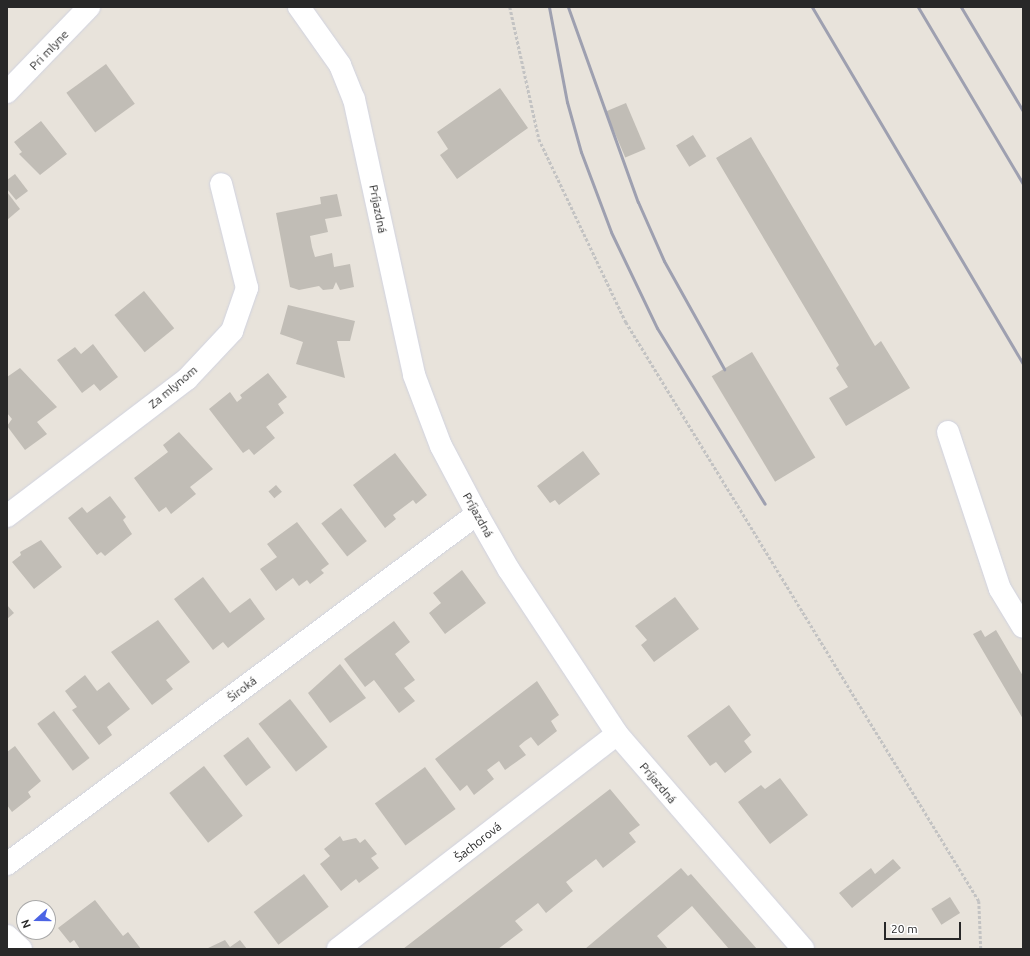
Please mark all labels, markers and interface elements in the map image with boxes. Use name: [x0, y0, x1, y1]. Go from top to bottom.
street label: Pri mlyne: [26, 27, 72, 73]
street label: Príjazdná: [366, 183, 390, 235]
street label: Za mlynom: [146, 362, 200, 412]
street label: Príjazdná: [460, 490, 496, 540]
street label: Široká: [224, 673, 260, 705]
street label: Príjazdná: [637, 760, 679, 806]
street label: Šachorová: [452, 819, 504, 865]
north arrow: [16, 900, 56, 940]
scale bar: [886, 914, 963, 940]
text: N: [19, 918, 33, 930]
text: 20 m: [891, 922, 918, 935]

